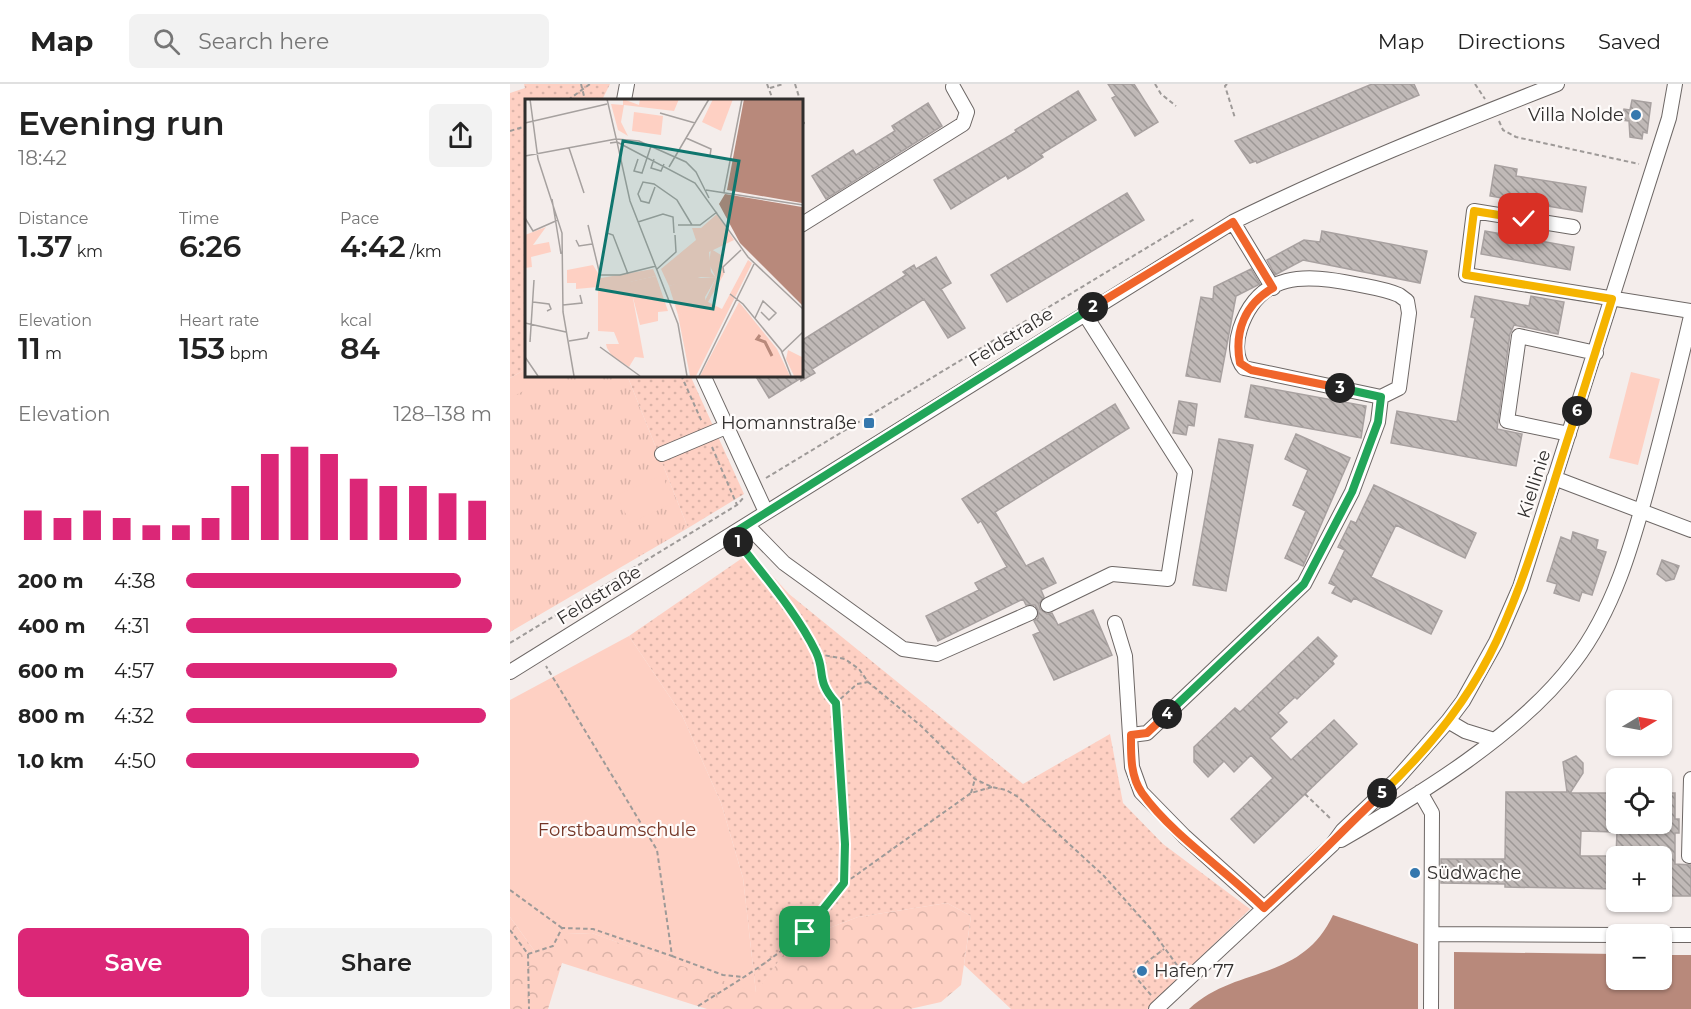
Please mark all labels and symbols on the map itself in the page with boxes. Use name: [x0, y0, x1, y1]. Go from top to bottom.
inset map: [525, 99, 802, 376]
place label: Villa Nolde: [1528, 104, 1624, 126]
marker: Villa Nolde: [1629, 108, 1643, 122]
pin: [1498, 193, 1549, 244]
pin: 2: [1078, 292, 1108, 322]
street label: Feldstraße: [965, 302, 1057, 372]
pin: 3: [1325, 373, 1355, 403]
pin: 6: [1562, 396, 1592, 426]
place label: Homannstraße: [721, 412, 857, 434]
marker: Homannstraße: [862, 416, 876, 430]
street label: Kiellinie: [1513, 447, 1555, 521]
pin: 1: [723, 527, 753, 557]
street label: Feldstraße: [553, 560, 645, 630]
north arrow: [1606, 690, 1672, 756]
pin: 4: [1152, 699, 1182, 729]
pin: 5: [1367, 778, 1397, 808]
park label: Forstbaumschule: [538, 819, 696, 841]
place label: Südwache: [1427, 862, 1522, 884]
marker: Südwache: [1408, 866, 1422, 880]
pin: [779, 906, 830, 957]
place label: Hafen 77: [1154, 960, 1234, 982]
marker: Hafen 77: [1135, 964, 1149, 978]

